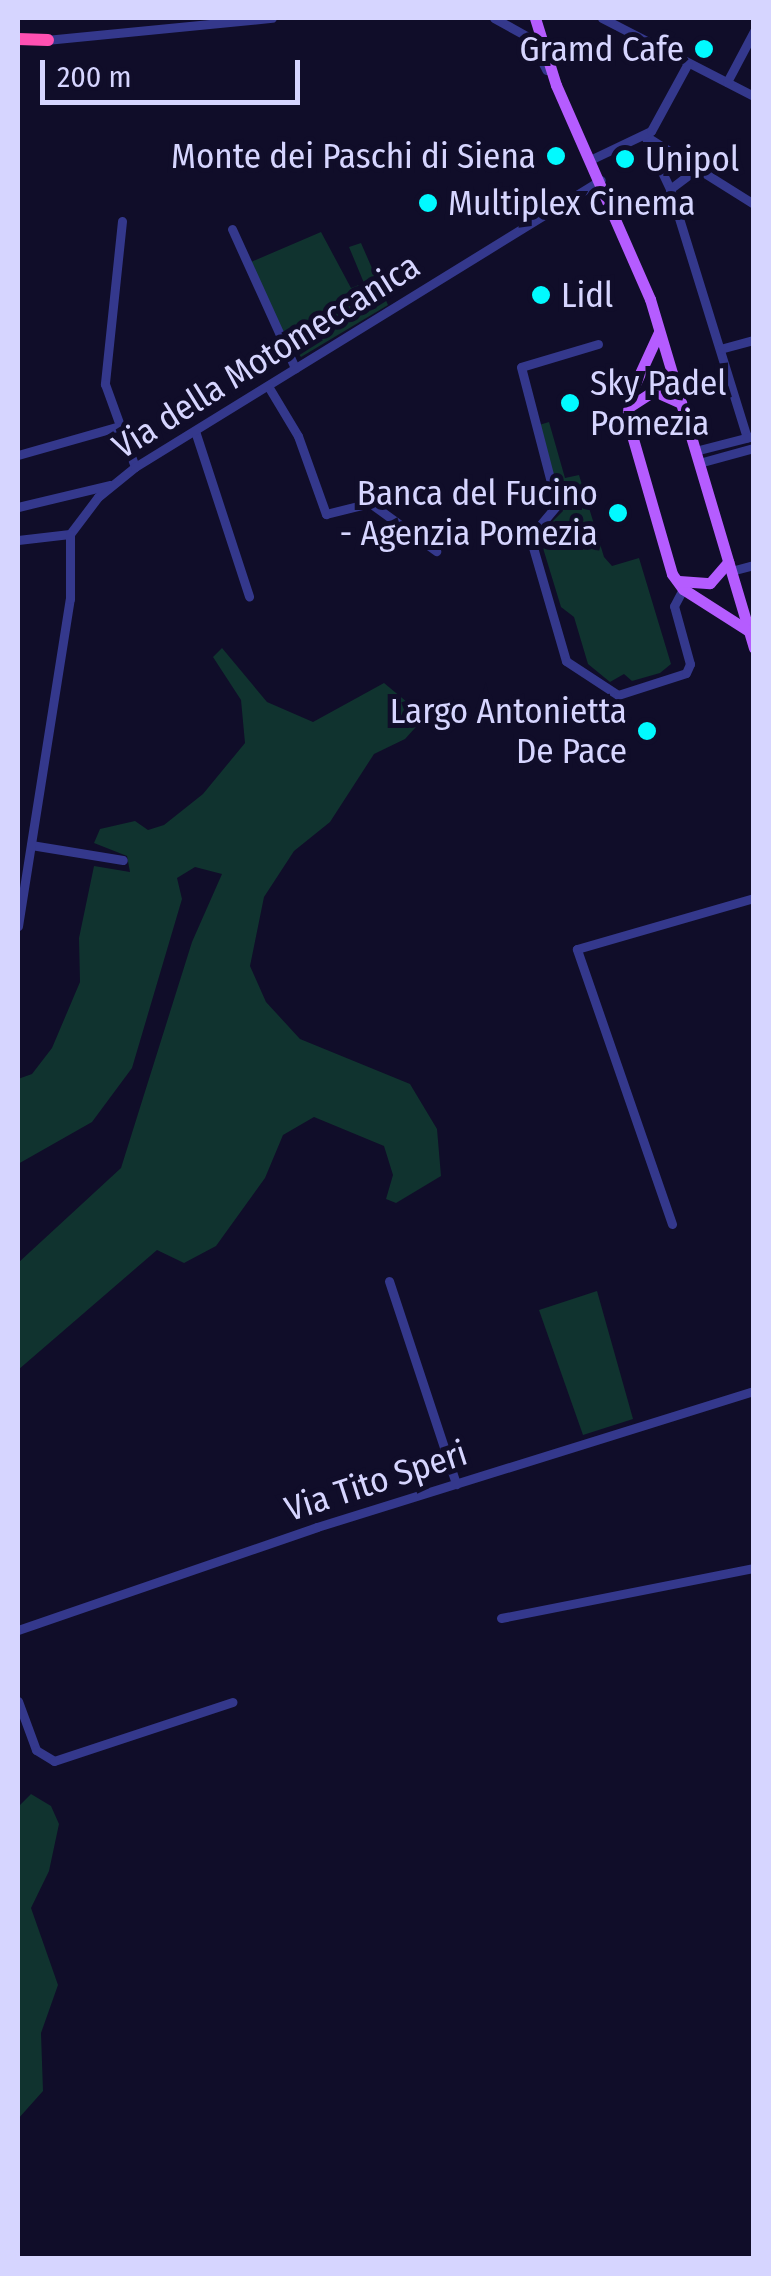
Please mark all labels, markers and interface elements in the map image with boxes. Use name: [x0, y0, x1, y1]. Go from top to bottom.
place label: Gramd Cafe: [520, 28, 684, 70]
marker: Gramd Cafe: [693, 38, 715, 60]
scale bar: [45, 40, 305, 102]
text: 200 m: [57, 59, 132, 95]
place label: Monte dei Paschi di Siena: [171, 135, 536, 177]
place label: Unipol: [645, 138, 739, 180]
marker: Monte dei Paschi di Siena: [545, 145, 567, 167]
marker: Unipol: [614, 148, 636, 170]
place label: Multiplex Cinema: [448, 182, 695, 224]
marker: Multiplex Cinema: [417, 192, 439, 214]
street label: Via della Motomeccanica: [105, 244, 427, 468]
place label: Lidl: [561, 274, 613, 316]
marker: Lidl: [530, 284, 552, 306]
place label: Sky Padel Pomezia: [590, 362, 726, 444]
marker: Sky Padel Pomezia: [559, 392, 581, 414]
place label: Banca del Fucino - Agenzia Pomezia: [339, 472, 598, 554]
marker: Banca del Fucino - Agenzia Pomezia: [607, 502, 629, 524]
place label: Largo Antonietta De Pace: [390, 690, 627, 772]
marker: Largo Antonietta De Pace: [636, 720, 658, 742]
street label: Via Tito Speri: [280, 1432, 472, 1530]

